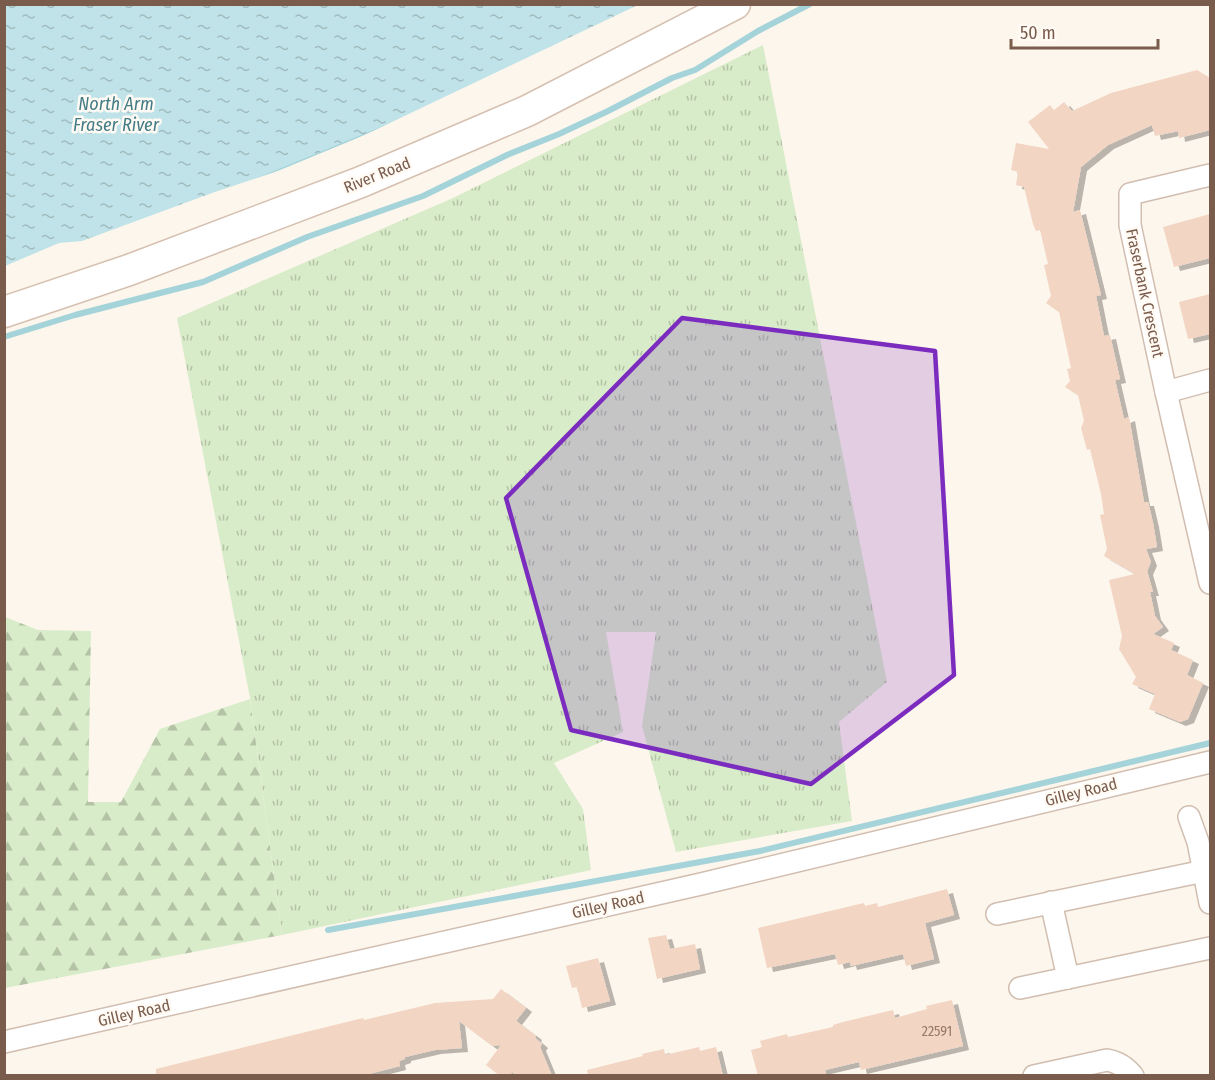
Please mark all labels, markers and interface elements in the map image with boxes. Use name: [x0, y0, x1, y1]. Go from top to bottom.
scale bar: [1011, 12, 1158, 50]
text: 50 m: [1020, 22, 1056, 44]
water label: North Arm Fraser River: [73, 93, 160, 136]
street label: River Road: [341, 153, 413, 197]
street label: Fraserbank Crescent: [1122, 227, 1168, 360]
street label: Gilley Road: [1043, 774, 1119, 810]
street label: Gilley Road: [570, 887, 646, 923]
street label: Gilley Road: [96, 995, 172, 1031]
house number: 22591: [922, 1023, 952, 1040]

